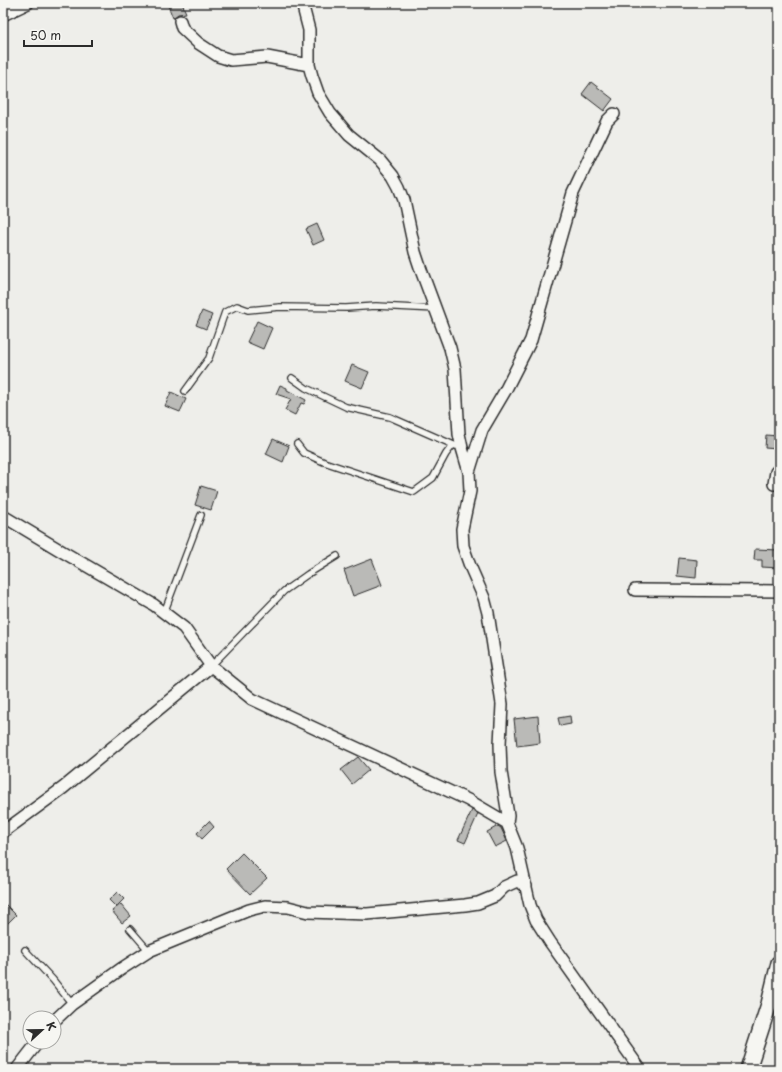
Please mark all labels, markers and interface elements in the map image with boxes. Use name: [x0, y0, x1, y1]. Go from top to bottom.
scale bar: [24, 22, 92, 48]
text: 50 m: [30, 26, 61, 44]
north arrow: [22, 1010, 62, 1050]
text: K: [42, 1019, 61, 1033]

